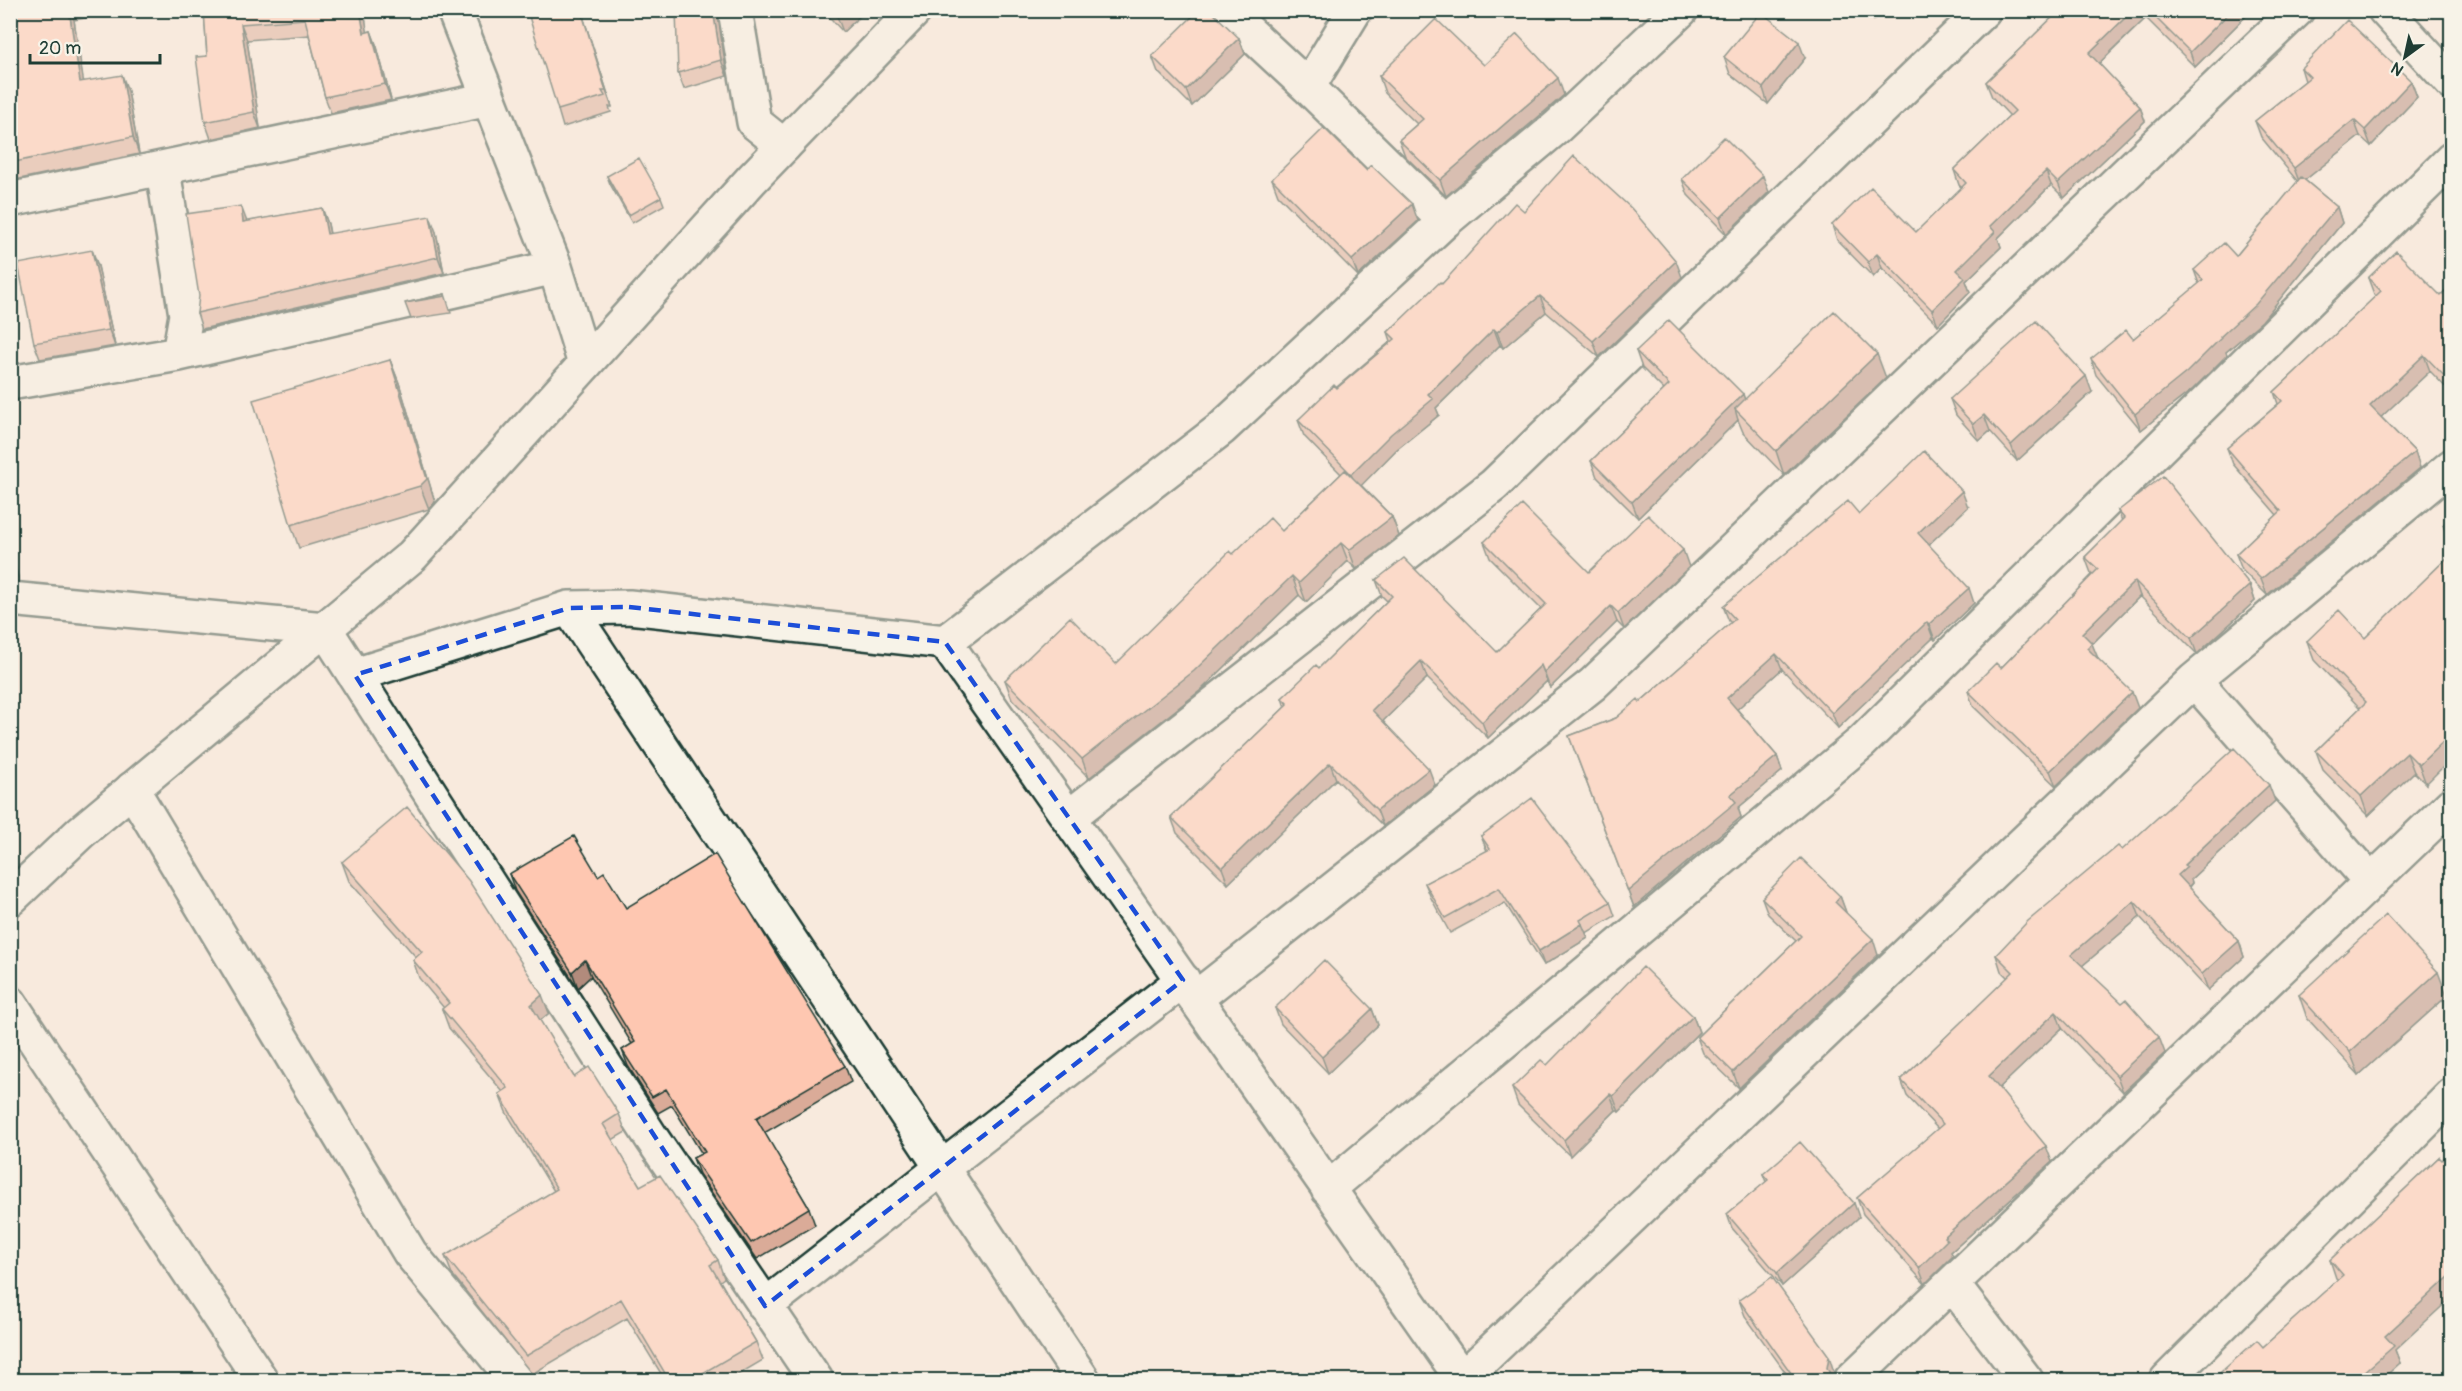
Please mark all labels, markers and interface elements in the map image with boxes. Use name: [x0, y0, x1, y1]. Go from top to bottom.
scale bar: [30, 27, 160, 65]
north arrow: [2375, 27, 2435, 87]
text: 20 m: [39, 37, 81, 60]
text: N: [2387, 57, 2407, 80]

